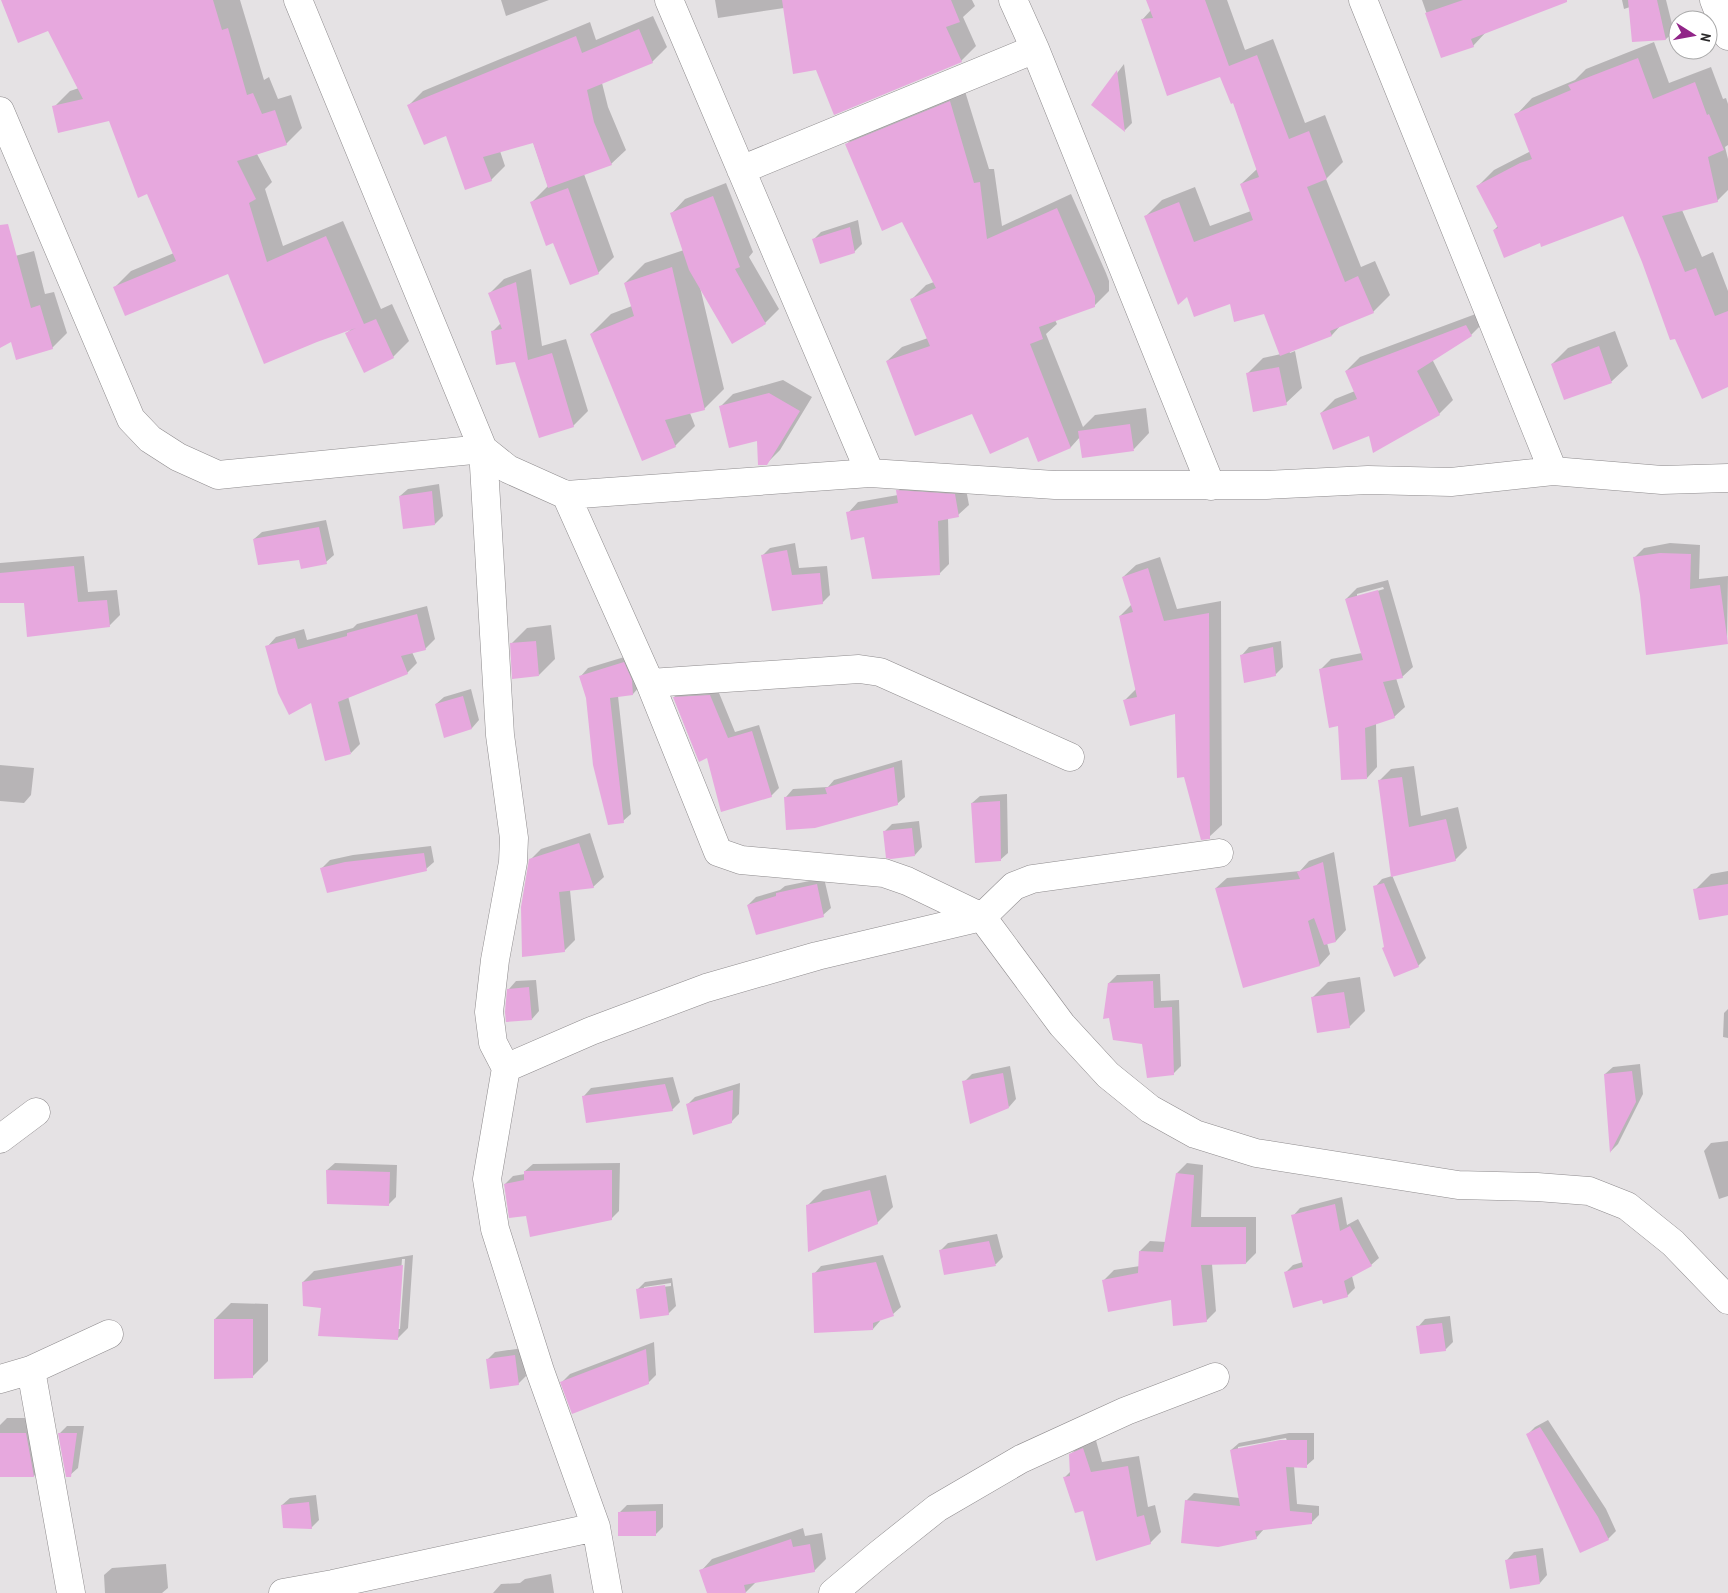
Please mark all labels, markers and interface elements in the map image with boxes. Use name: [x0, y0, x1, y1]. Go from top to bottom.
north arrow: [1668, 10, 1718, 60]
text: N: [1696, 32, 1715, 43]

